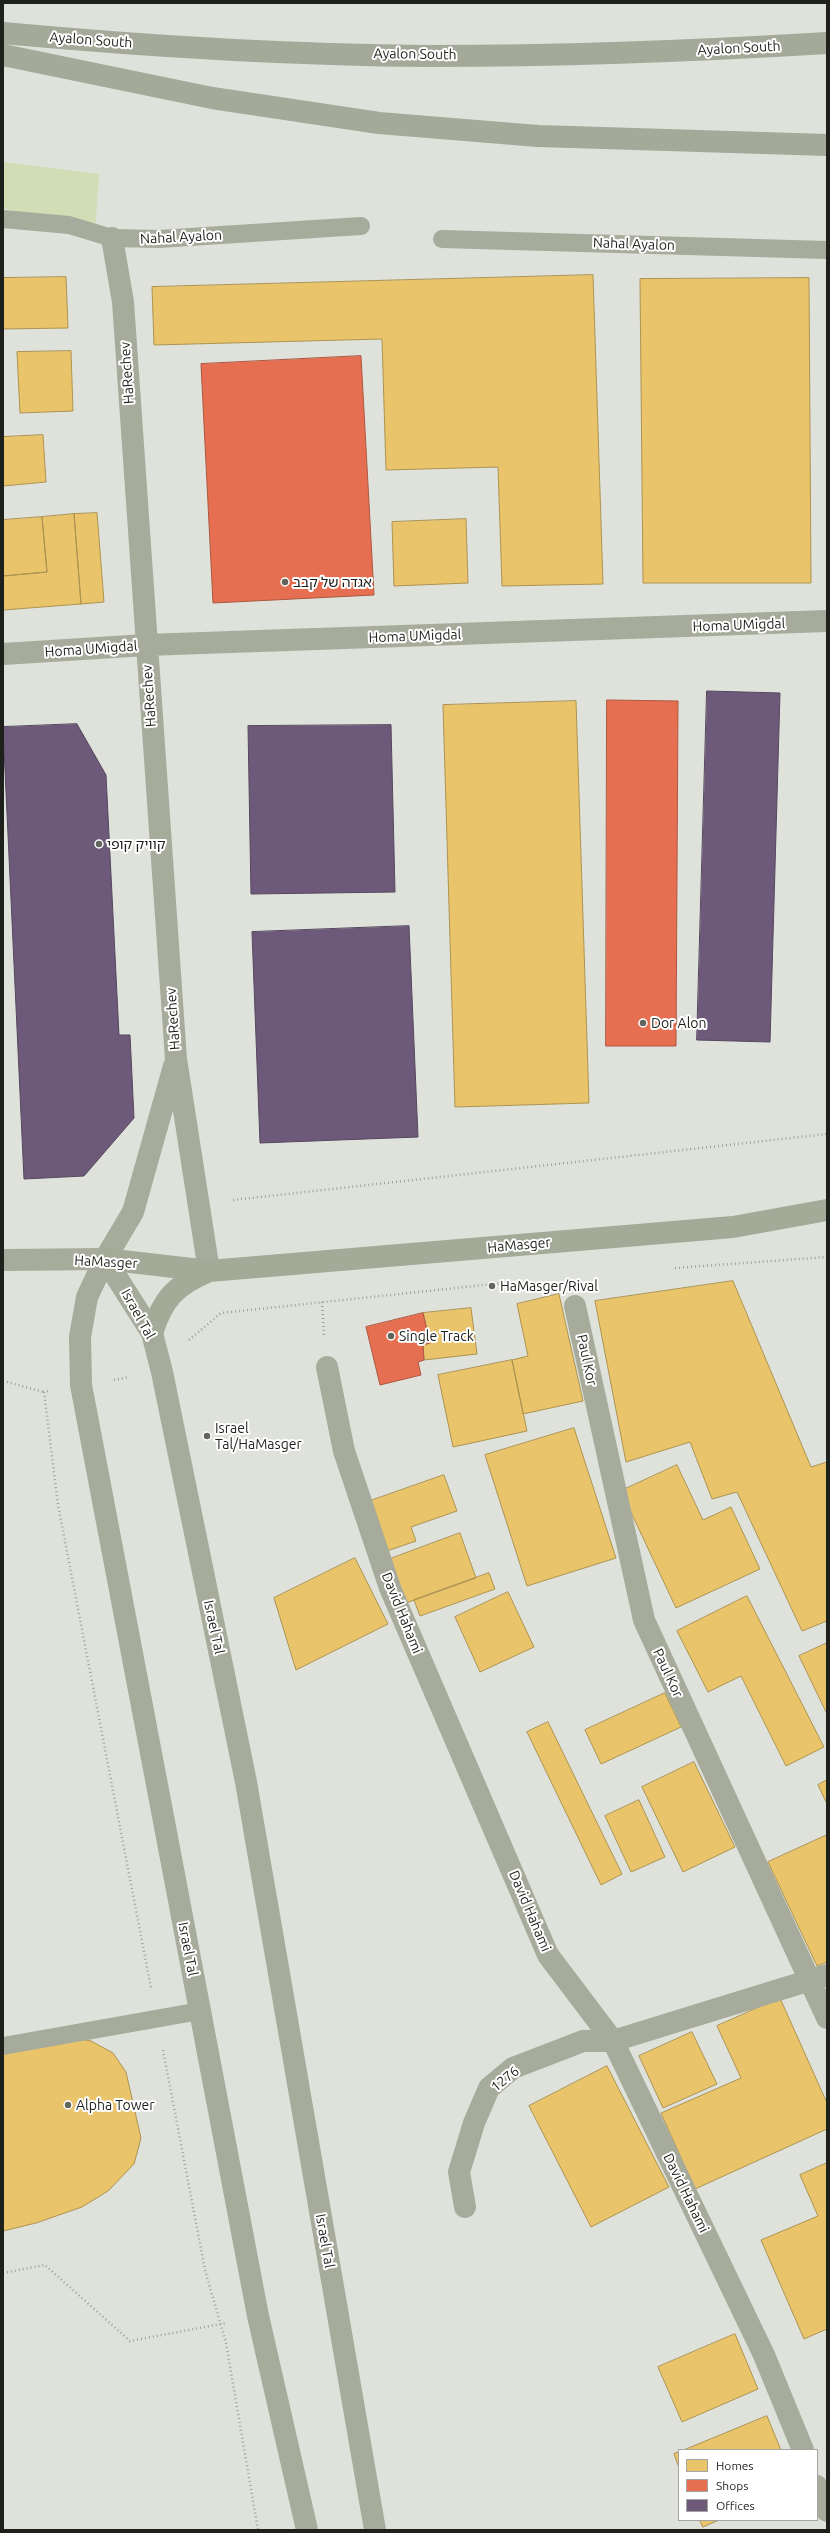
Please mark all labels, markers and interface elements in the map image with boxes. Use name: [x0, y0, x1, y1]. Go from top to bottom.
street label: Ayalon South: [49, 29, 133, 51]
street label: Ayalon South: [697, 37, 781, 59]
street label: Ayalon South: [373, 45, 457, 63]
street label: Nahal Ayalon: [140, 226, 222, 248]
street label: Nahal Ayalon: [593, 234, 675, 254]
street label: HaRechev: [116, 341, 138, 405]
place label: אגדה של קבב: [293, 574, 372, 590]
marker: אגדה של קבב: [280, 577, 290, 587]
street label: Homa UMigdal: [692, 615, 786, 635]
street label: Homa UMigdal: [368, 626, 462, 646]
street label: Homa UMigdal: [44, 637, 138, 661]
street label: HaRechev: [138, 664, 160, 728]
place label: קוויק קופי: [107, 836, 166, 852]
marker: קוויק קופי: [94, 839, 104, 849]
street label: HaRechev: [162, 987, 184, 1051]
place label: Dor Alon: [651, 1015, 707, 1031]
marker: Dor Alon: [638, 1018, 648, 1028]
street label: HaMasger: [487, 1234, 551, 1256]
street label: HaMasger: [74, 1252, 138, 1272]
place label: HaMasger/Rival: [500, 1278, 598, 1294]
marker: HaMasger/Rival: [487, 1281, 497, 1291]
street label: Israel Tal: [117, 1286, 159, 1342]
place label: Single Track: [399, 1328, 474, 1344]
marker: Single Track: [386, 1331, 396, 1341]
street label: Paul Kor: [573, 1333, 601, 1387]
place label: Israel Tal/HaMasger: [215, 1420, 302, 1452]
marker: Israel Tal/HaMasger: [202, 1431, 212, 1441]
street label: David Hahami: [378, 1570, 426, 1656]
street label: Israel Tal: [200, 1598, 228, 1656]
street label: Paul Kor: [649, 1646, 687, 1700]
street label: David Hahami: [505, 1868, 555, 1954]
street label: Israel Tal: [175, 1920, 201, 1978]
street label: 1276: [487, 2063, 523, 2095]
place label: Alpha Tower: [76, 2097, 155, 2113]
marker: Alpha Tower: [63, 2100, 73, 2110]
street label: David Hahami: [660, 2151, 712, 2235]
street label: Israel Tal: [312, 2213, 338, 2269]
legend: [678, 2449, 818, 2521]
text: Homes: [716, 2459, 754, 2472]
text: Shops: [716, 2479, 748, 2492]
text: Offices: [716, 2499, 755, 2512]

